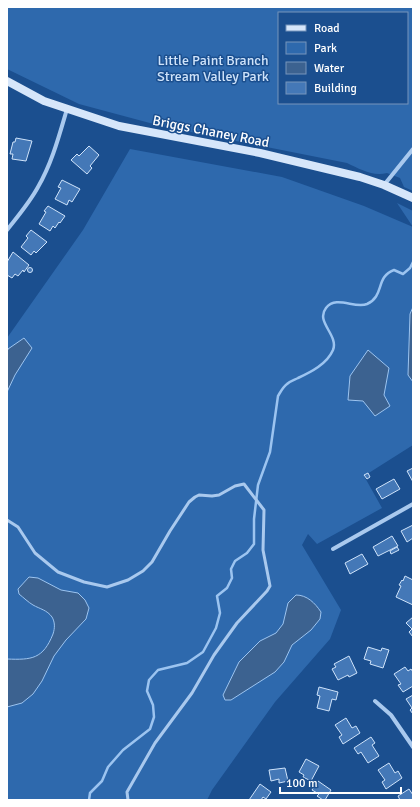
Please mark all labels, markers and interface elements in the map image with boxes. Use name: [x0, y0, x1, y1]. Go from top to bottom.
legend: [278, 12, 408, 104]
text: Road: [314, 21, 340, 36]
text: Park: [314, 41, 337, 56]
park label: Little Paint Branch Stream Valley Park: [157, 52, 269, 85]
text: Water: [314, 61, 345, 76]
text: Building: [314, 81, 357, 96]
street label: Briggs Chaney Road: [151, 112, 271, 151]
scale bar: [280, 769, 401, 795]
text: 100 m: [286, 776, 318, 791]

